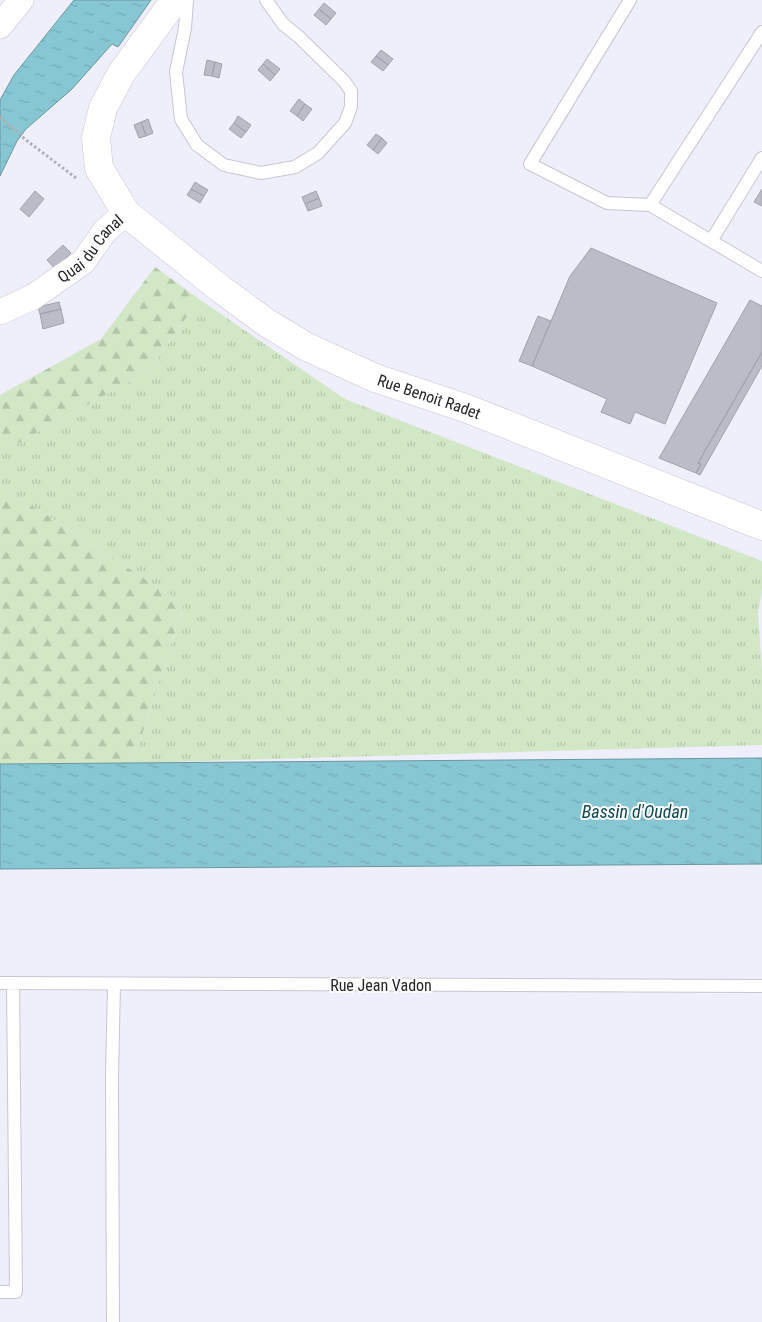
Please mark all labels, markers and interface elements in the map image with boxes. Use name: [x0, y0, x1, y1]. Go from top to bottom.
street label: Quai du Canal: [54, 211, 127, 287]
street label: Rue Benoit Radet: [375, 371, 484, 423]
water label: Bassin d'Oudan: [582, 801, 688, 822]
street label: Rue Jean Vadon: [330, 976, 432, 995]

